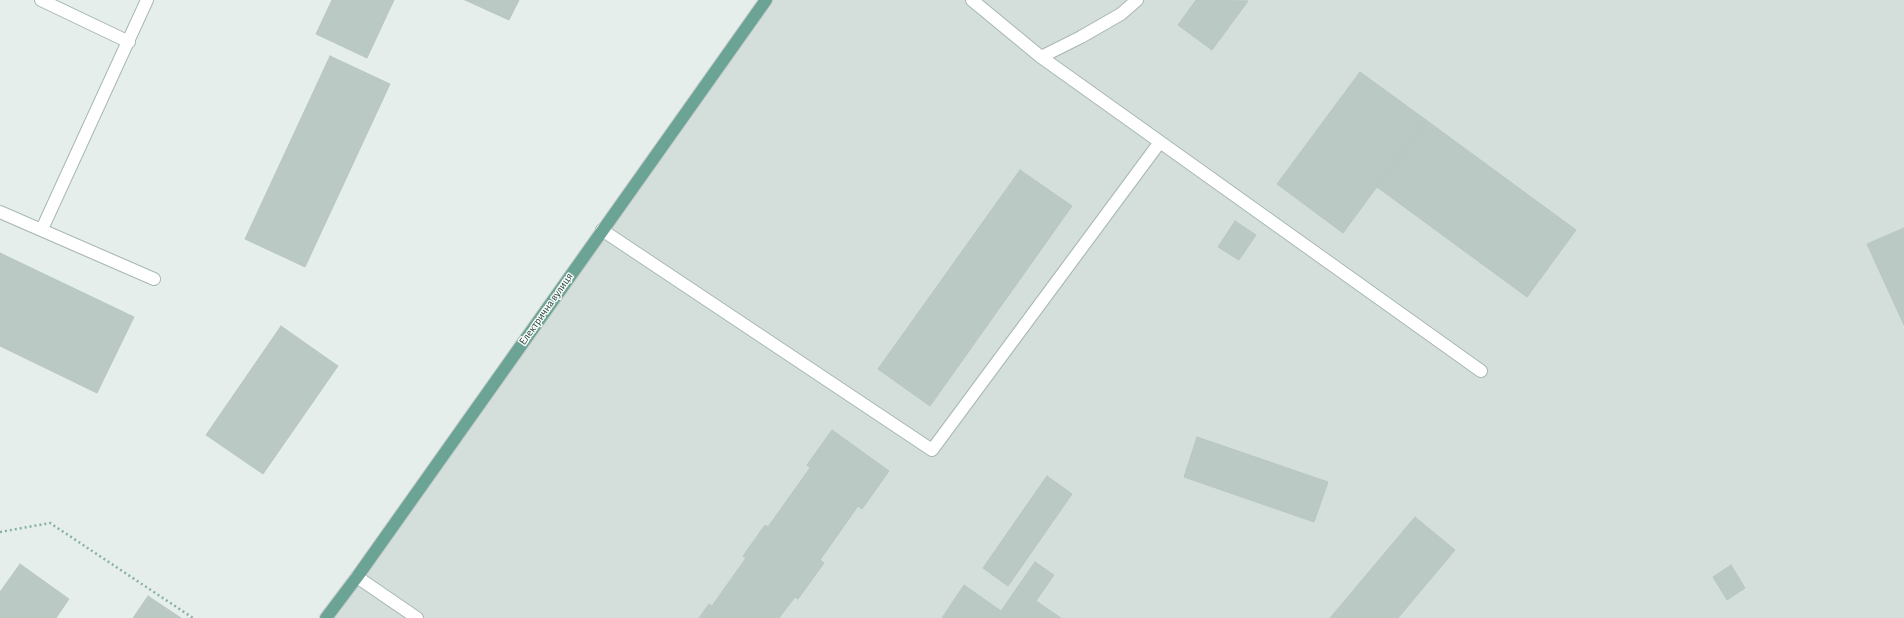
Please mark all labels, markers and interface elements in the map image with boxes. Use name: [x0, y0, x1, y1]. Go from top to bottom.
street label: Електрична вулиця: [516, 270, 576, 348]

